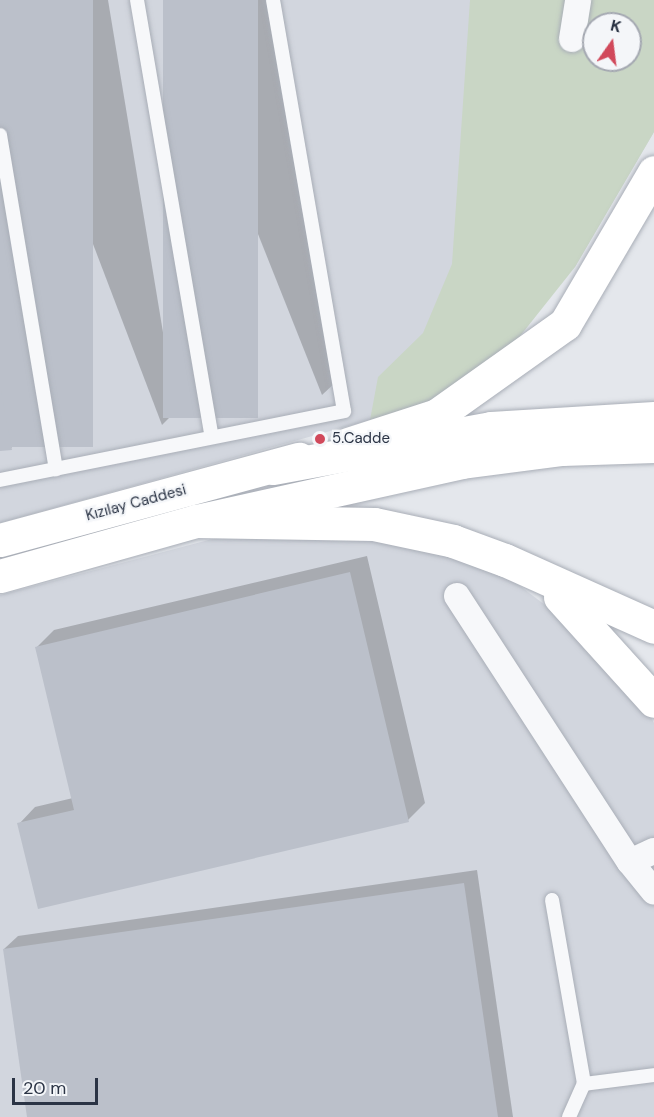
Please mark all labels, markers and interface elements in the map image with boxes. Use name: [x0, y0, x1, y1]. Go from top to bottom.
north arrow: [582, 12, 642, 72]
text: K: [608, 15, 624, 37]
place label: 5.Cadde: [332, 430, 390, 448]
marker: 5.Cadde: [313, 432, 327, 446]
street label: Kızılay Caddesi: [84, 481, 188, 525]
scale bar: [15, 1066, 100, 1104]
text: 20 m: [23, 1076, 66, 1100]

